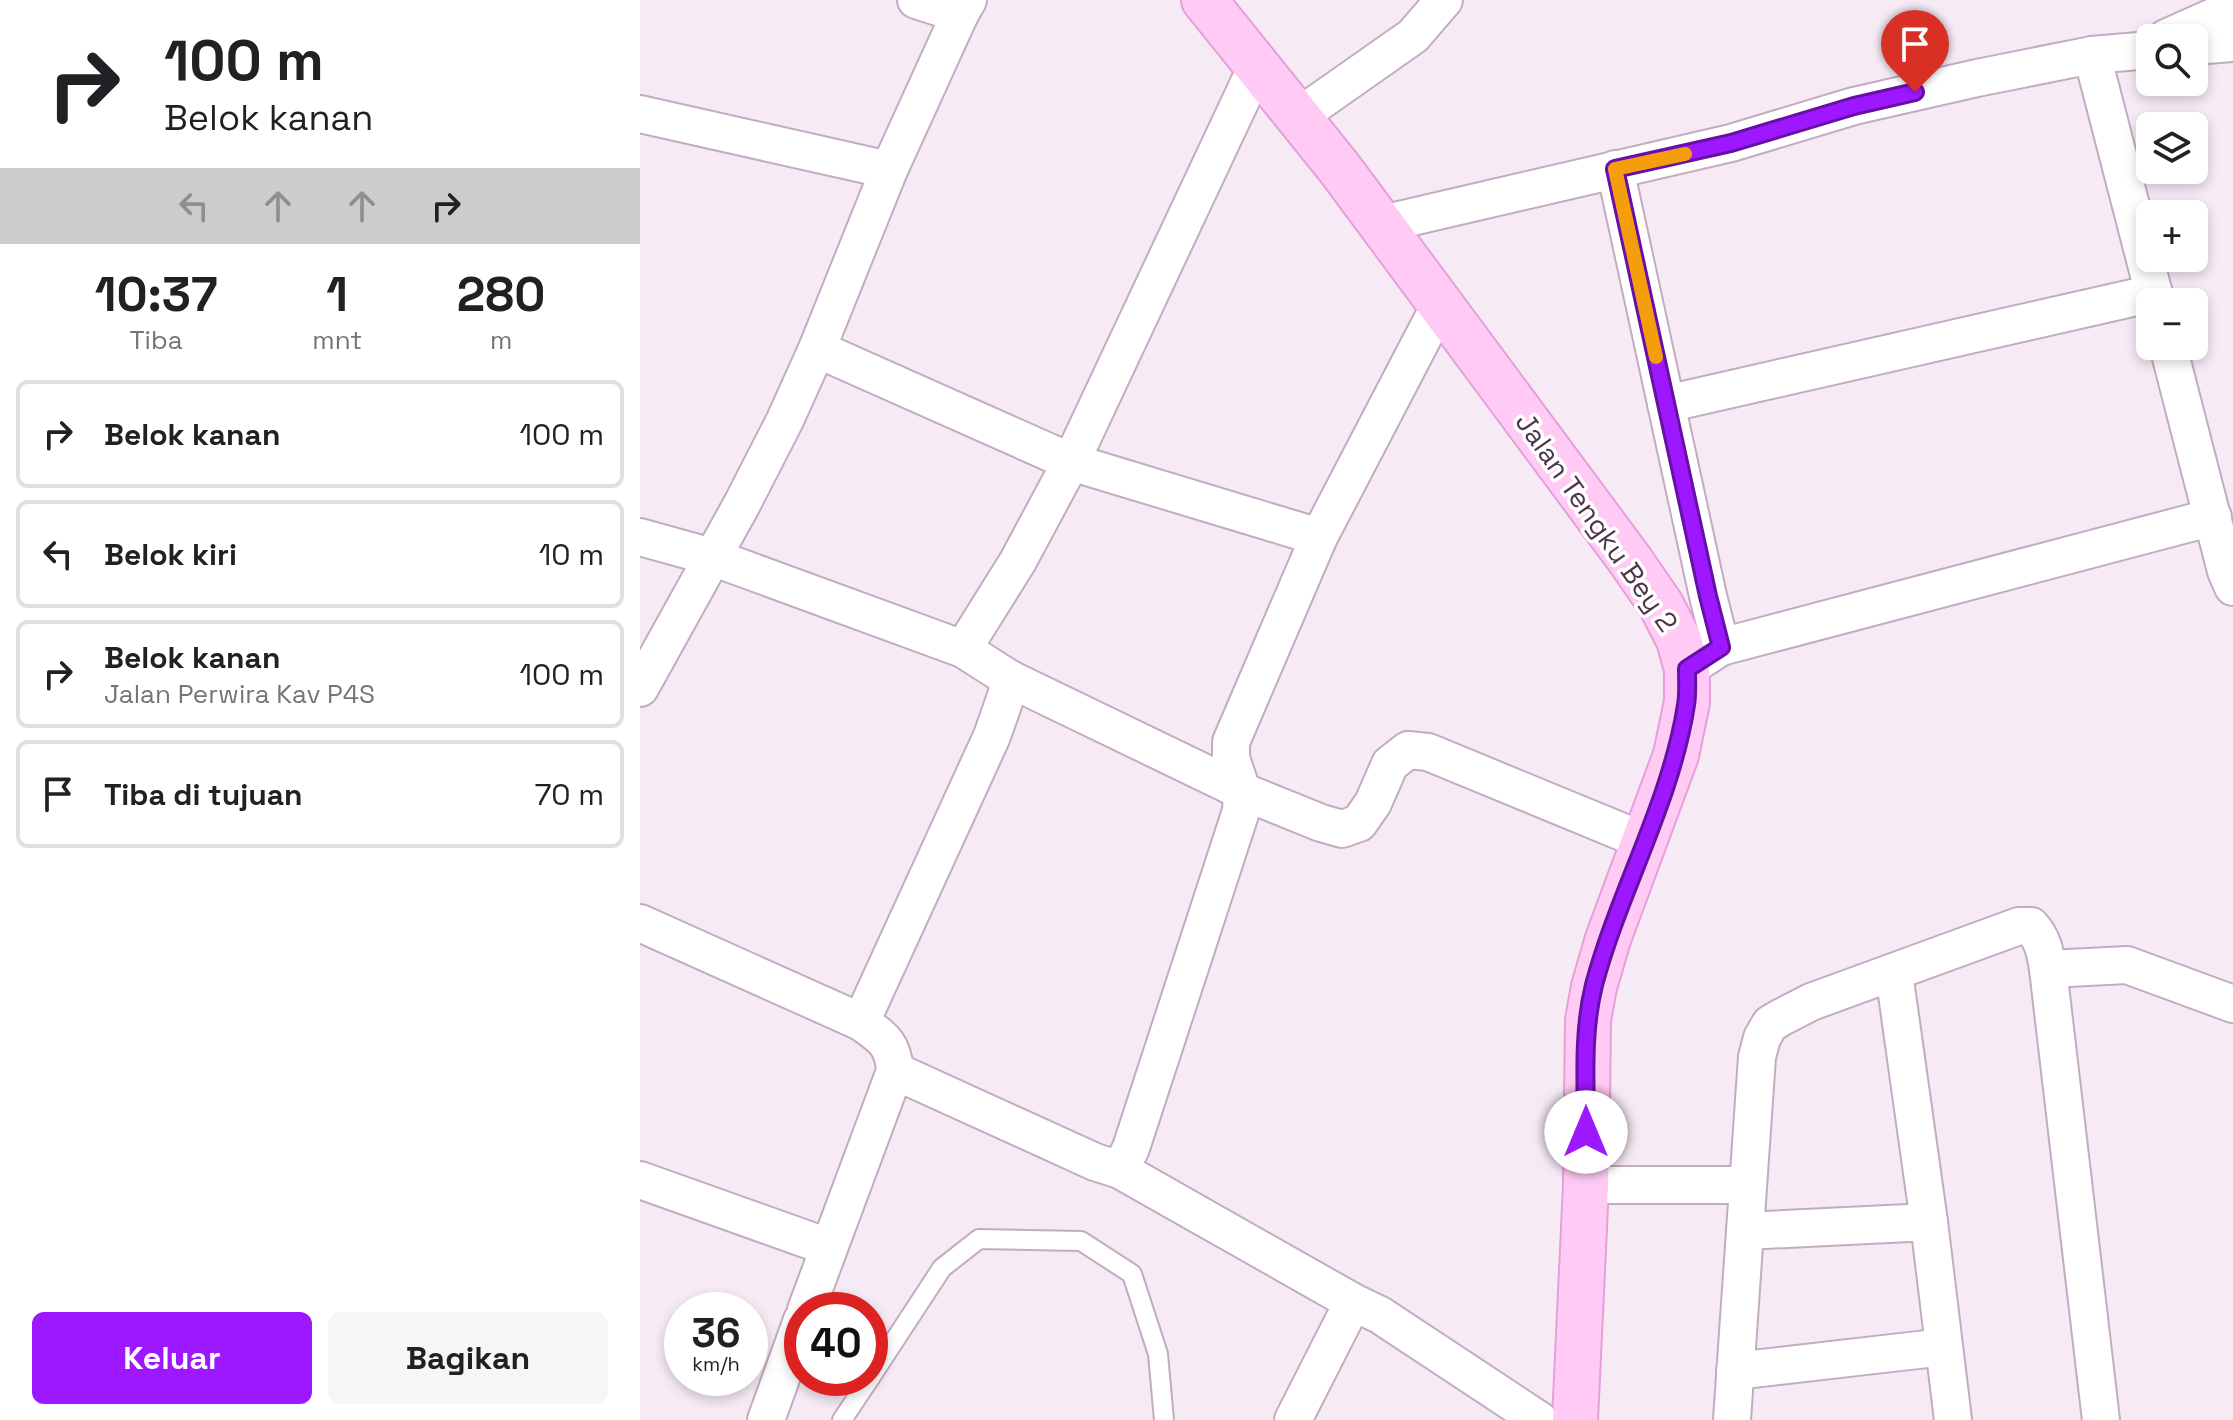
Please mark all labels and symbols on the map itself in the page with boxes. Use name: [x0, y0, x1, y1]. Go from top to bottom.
pin: [1881, 10, 1949, 92]
street label: Jalan Tengku Bey 2: [1508, 405, 1686, 639]
position arrow: [1544, 1090, 1628, 1174]
speed limit sign: 40: [784, 1292, 888, 1396]

